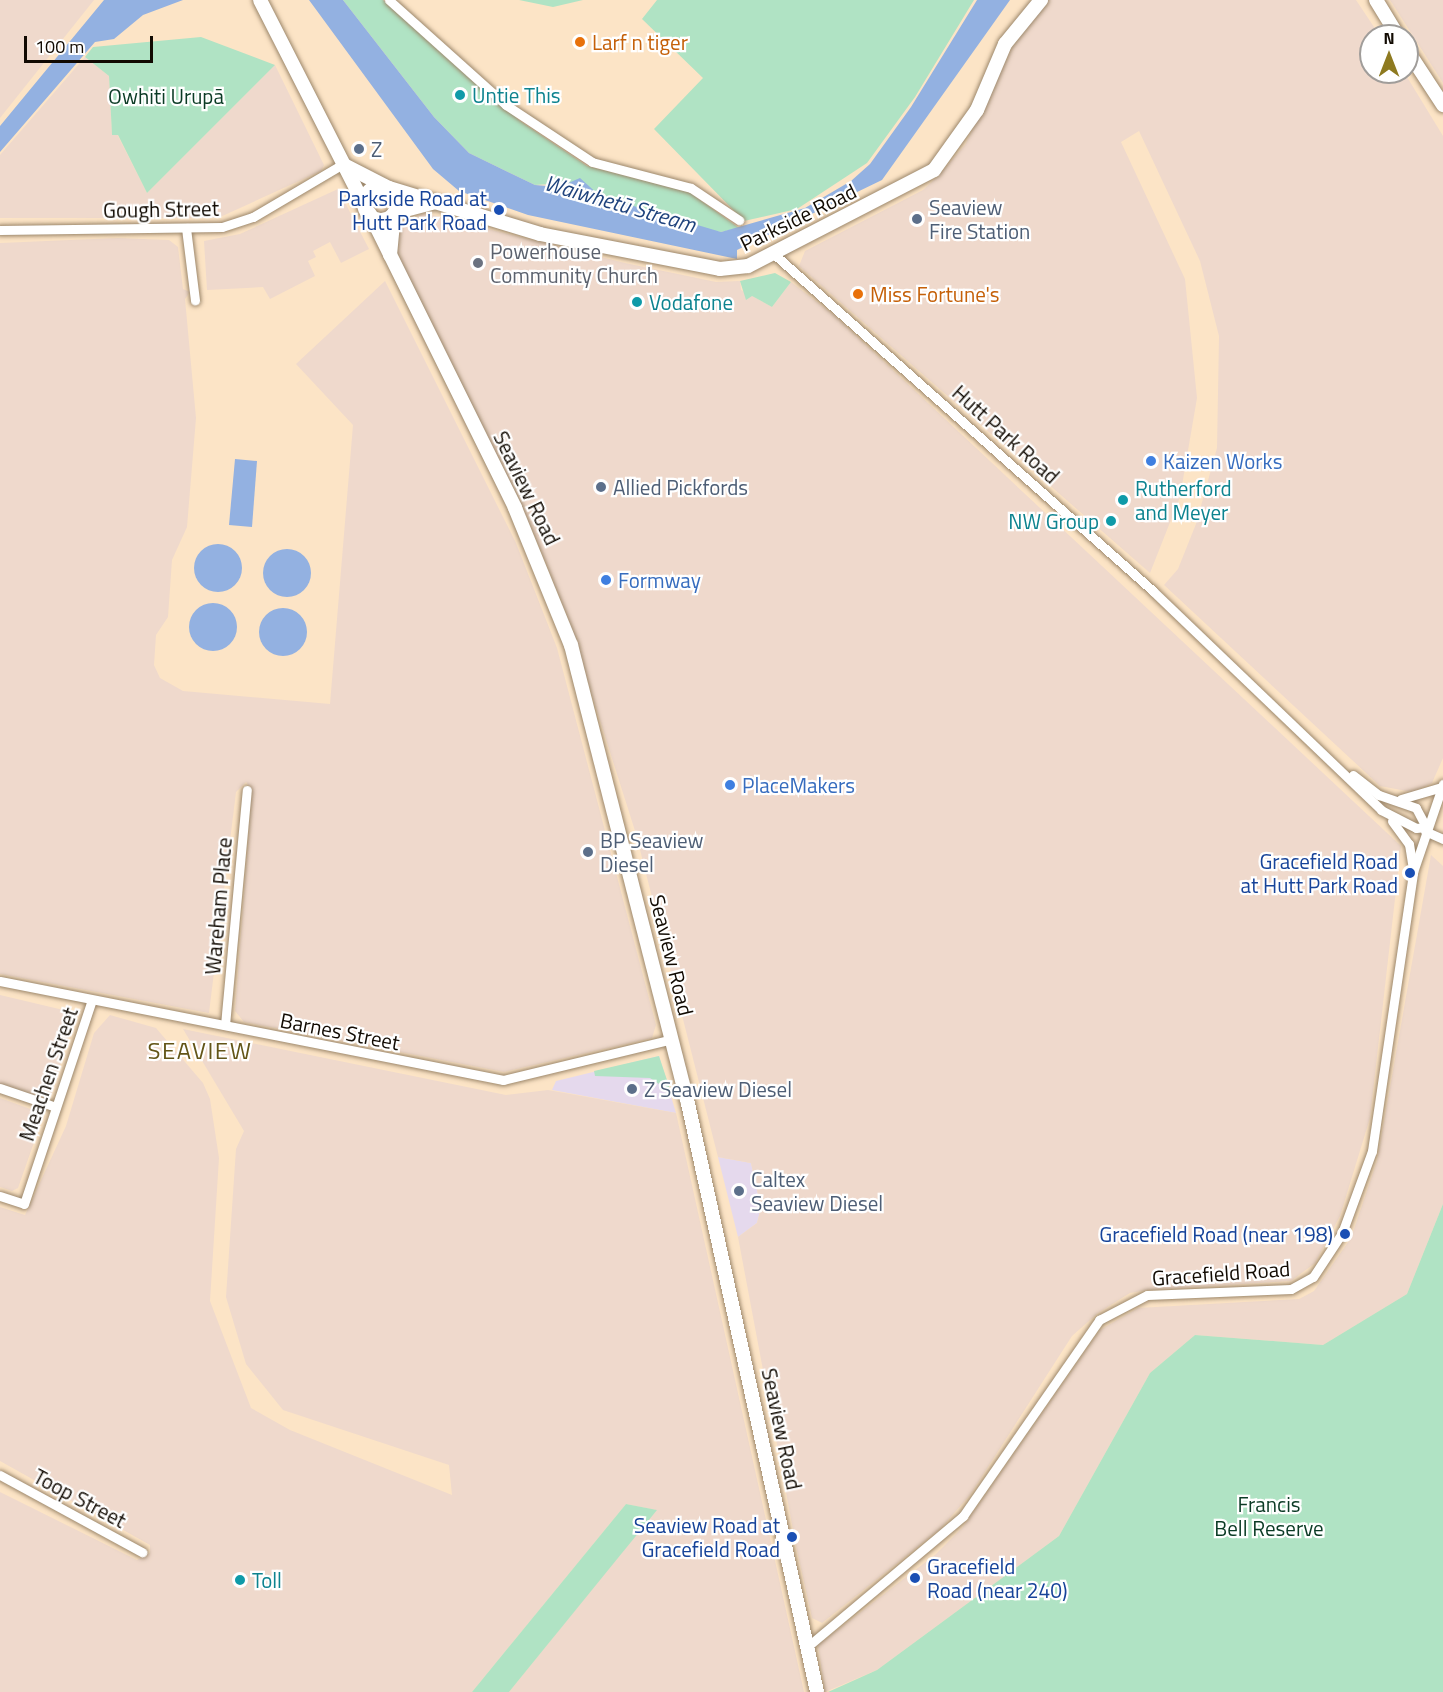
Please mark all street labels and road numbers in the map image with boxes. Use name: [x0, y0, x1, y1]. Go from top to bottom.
street label: Parkside Road: [736, 178, 860, 256]
street label: Gough Street: [103, 195, 219, 223]
street label: Hutt Park Road: [947, 379, 1065, 489]
street label: Seaview Road: [489, 427, 565, 549]
street label: Wareham Place: [199, 836, 237, 976]
street label: Seaview Road: [645, 892, 699, 1018]
street label: Meachen Street: [13, 1004, 83, 1144]
street label: Barnes Street: [278, 1007, 402, 1055]
street label: Gracefield Road: [1151, 1256, 1291, 1290]
street label: Seaview Road: [757, 1366, 807, 1492]
street label: Toop Street: [29, 1463, 131, 1533]

